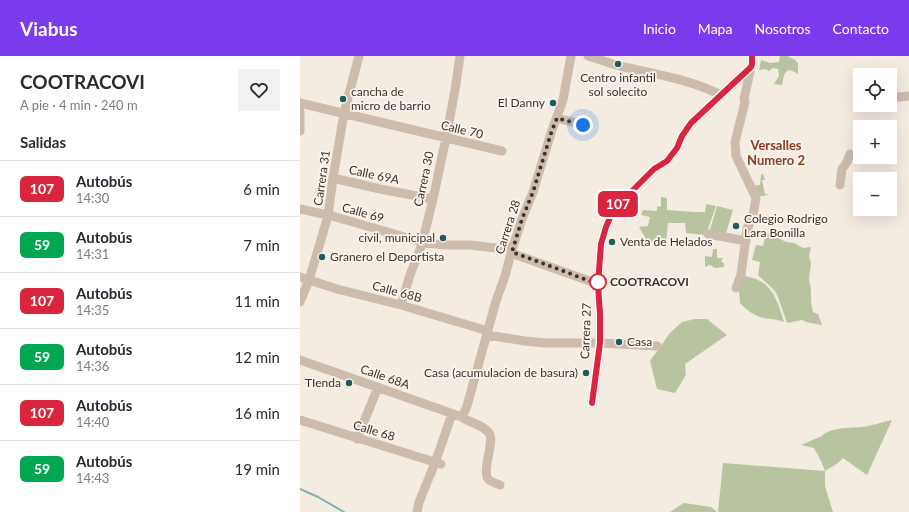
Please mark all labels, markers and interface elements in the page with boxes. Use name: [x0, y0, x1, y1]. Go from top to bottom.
text: Viabus: [20, 17, 78, 40]
text: Inicio: [643, 20, 676, 37]
text: Mapa: [698, 20, 732, 37]
text: Nosotros: [754, 20, 811, 37]
text: Contacto: [833, 20, 889, 37]
marker: Centro infantil sol solecito: [613, 59, 623, 69]
map controls: [853, 68, 897, 216]
button: locate: [853, 68, 897, 112]
button: heart: [238, 69, 280, 111]
text: COOTRACOVI: [20, 70, 145, 93]
place label: Centro infantil sol solecito: [580, 70, 656, 99]
place label: cancha de micro de barrio: [351, 84, 431, 113]
marker: cancha de micro de barrio: [338, 94, 348, 104]
place label: El Danny: [498, 95, 546, 110]
text: A pie · 4 min · 240 m: [20, 97, 138, 113]
marker: El Danny: [548, 98, 558, 108]
your location: [573, 115, 593, 135]
street label: Calle 70: [439, 117, 485, 142]
button: +: [853, 120, 897, 164]
text: Salidas: [20, 133, 66, 151]
district label: Versalles Numero 2: [747, 137, 805, 168]
street label: Carrera 31: [310, 149, 333, 207]
street label: Carrera 30: [410, 150, 437, 208]
street label: Calle 69A: [348, 162, 402, 187]
text: Autobús: [76, 172, 132, 190]
button: −: [853, 172, 897, 216]
text: 107: [30, 180, 54, 197]
text: 6 min: [243, 180, 280, 198]
text: 14:30: [76, 190, 109, 206]
line badge: 107: [595, 191, 641, 217]
text: 107: [606, 195, 630, 212]
street label: Carrera 28: [492, 198, 523, 256]
street label: Calle 69: [340, 199, 386, 226]
place label: Colegio Rodrigo Lara Bonilla: [744, 211, 828, 240]
marker: Colegio Rodrigo Lara Bonilla: [731, 221, 741, 231]
text: Autobús: [76, 228, 132, 246]
place label: civil, municipal: [358, 230, 435, 245]
marker: civil, municipal: [438, 233, 448, 243]
place label: Venta de Helados: [620, 234, 712, 249]
text: 59: [34, 236, 50, 253]
text: 7 min: [243, 236, 280, 254]
marker: Venta de Helados: [607, 237, 617, 247]
text: 14:31: [76, 246, 109, 262]
place label: Granero el Deportista: [330, 249, 444, 264]
marker: Granero el Deportista: [317, 252, 327, 262]
marker: COOTRACOVI: [589, 273, 607, 291]
place label: COOTRACOVI: [610, 274, 689, 289]
street label: Calle 68B: [371, 278, 424, 305]
text: Autobús: [76, 284, 132, 302]
text: 107: [30, 292, 54, 309]
text: 11 min: [234, 292, 280, 310]
text: 14:35: [76, 302, 109, 318]
street label: Carrera 27: [577, 303, 594, 359]
place label: Casa: [627, 334, 652, 349]
marker: Casa: [614, 337, 624, 347]
text: Autobús: [76, 340, 132, 358]
text: 59: [34, 348, 50, 365]
text: 12 min: [234, 348, 280, 366]
text: 14:36: [76, 358, 109, 374]
street label: Calle 68A: [359, 361, 413, 392]
place label: Casa (acumulacion de basura): [424, 365, 578, 380]
marker: Casa (acumulacion de basura): [581, 368, 591, 378]
place label: TIenda: [305, 375, 341, 390]
marker: TIenda: [344, 378, 354, 388]
text: Autobús: [76, 396, 132, 414]
text: 107: [30, 404, 54, 421]
text: 16 min: [234, 404, 280, 422]
text: 14:40: [76, 414, 109, 430]
street label: Calle 68: [351, 417, 397, 444]
text: Autobús: [76, 452, 132, 470]
text: 59: [34, 460, 50, 477]
text: 19 min: [234, 460, 280, 478]
text: 14:43: [76, 470, 109, 486]

